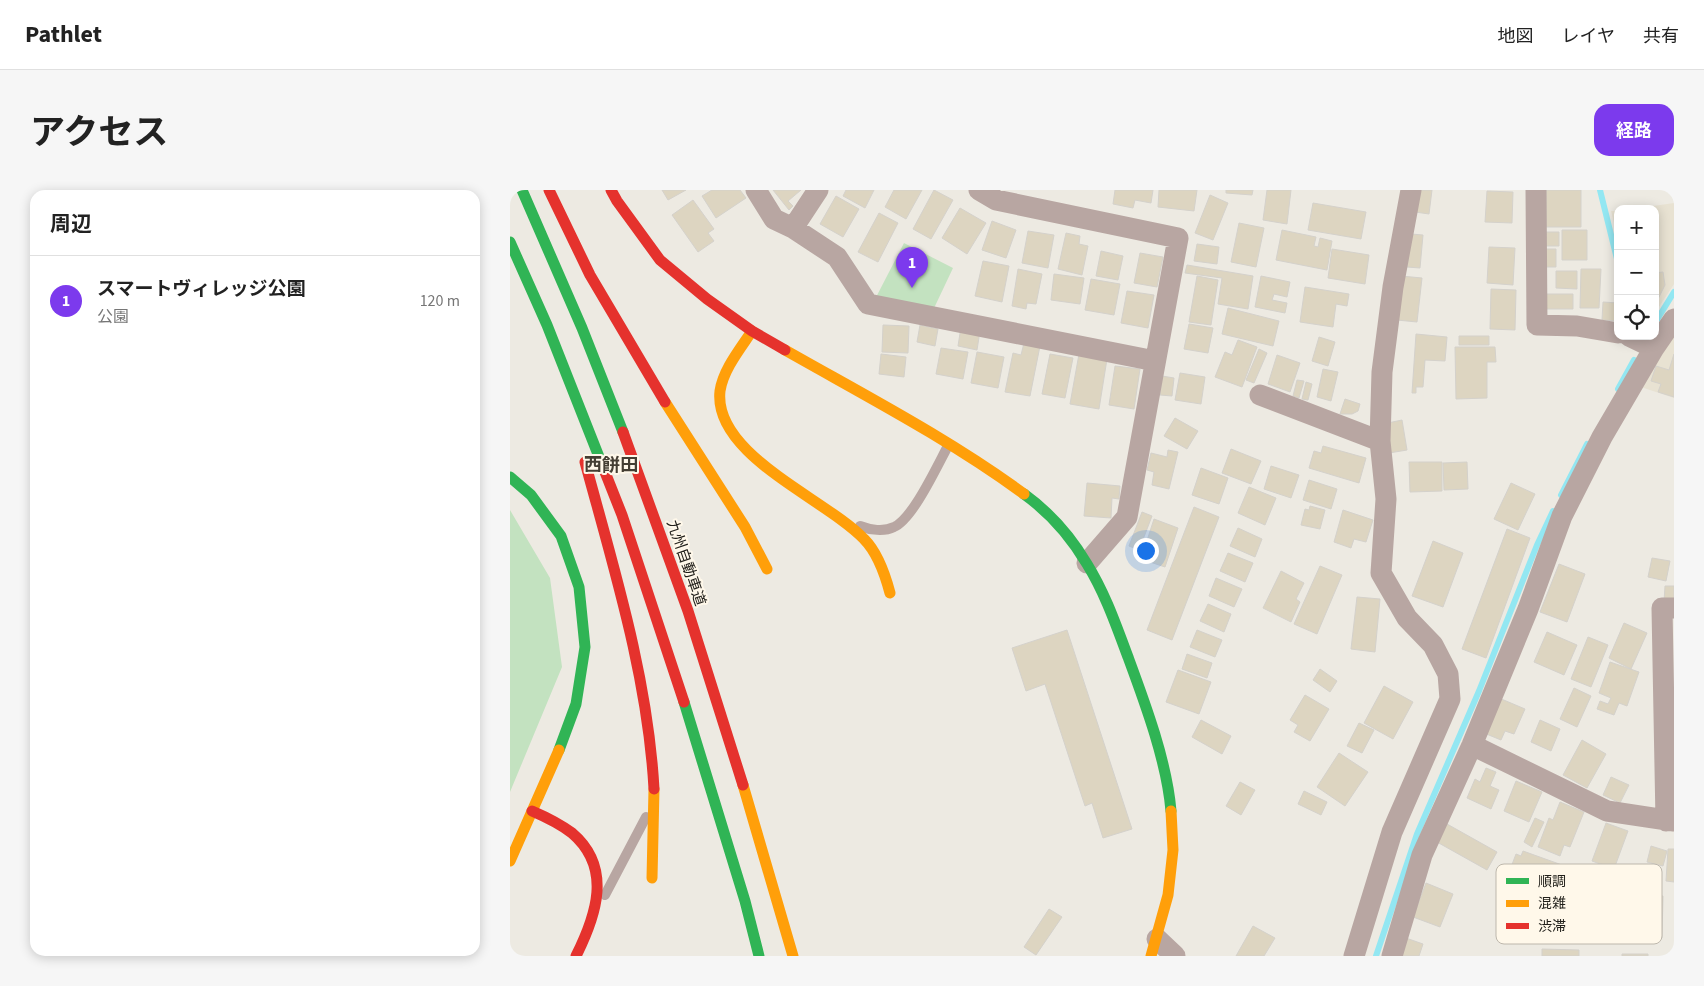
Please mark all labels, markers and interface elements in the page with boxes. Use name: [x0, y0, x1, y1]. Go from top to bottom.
text: Pathlet: [25, 17, 102, 52]
text: 地図: [1498, 24, 1534, 49]
text: レイヤ: [1562, 24, 1615, 49]
text: 共有: [1643, 24, 1679, 49]
button: 経路: [1594, 104, 1674, 156]
text: アクセス: [30, 108, 168, 158]
map controls: [1614, 205, 1659, 340]
button: +: [1614, 205, 1659, 250]
text: 周辺: [50, 209, 92, 239]
pin: 1: [896, 247, 928, 288]
button: −: [1614, 250, 1659, 295]
text: スマートヴィレッジ公園: [97, 276, 305, 303]
text: 1: [62, 290, 70, 312]
text: 120 m: [420, 290, 460, 312]
button: locate: [1614, 295, 1659, 340]
text: 公園: [97, 306, 129, 328]
district label: 西餅田: [584, 453, 638, 478]
street label: 九州自動車道: [661, 517, 711, 609]
your location: [1133, 538, 1159, 564]
legend: [1496, 864, 1662, 944]
text: 順調: [1538, 872, 1566, 892]
text: 混雑: [1538, 894, 1566, 914]
text: 渋滞: [1538, 917, 1566, 937]

